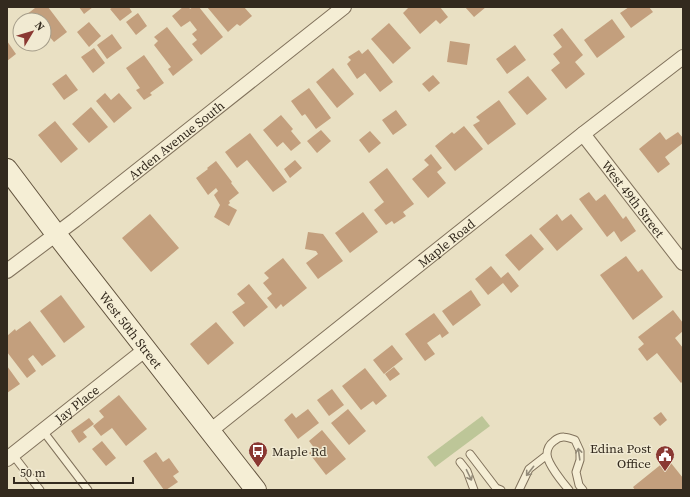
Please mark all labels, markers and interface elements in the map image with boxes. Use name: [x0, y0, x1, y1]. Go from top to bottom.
north arrow: [12, 12, 52, 52]
text: N: [31, 18, 48, 34]
street label: Arden Avenue South: [125, 97, 228, 184]
street label: West 49th Street: [598, 157, 668, 242]
street label: Maple Road: [415, 215, 479, 271]
street label: West 50th Street: [95, 288, 166, 373]
street label: Jay Place: [51, 381, 103, 428]
bus stop icon: Maple Rd: [247, 440, 269, 468]
place label: Edina Post Office: [590, 440, 652, 472]
place label: Maple Rd: [272, 443, 327, 460]
public building icon: Edina Post Office: [654, 444, 676, 472]
one-way arrow: [575, 448, 583, 461]
scale bar: [14, 459, 133, 485]
text: 50 m: [20, 465, 46, 481]
one-way arrow: [526, 465, 534, 476]
one-way arrow: [465, 469, 473, 481]

